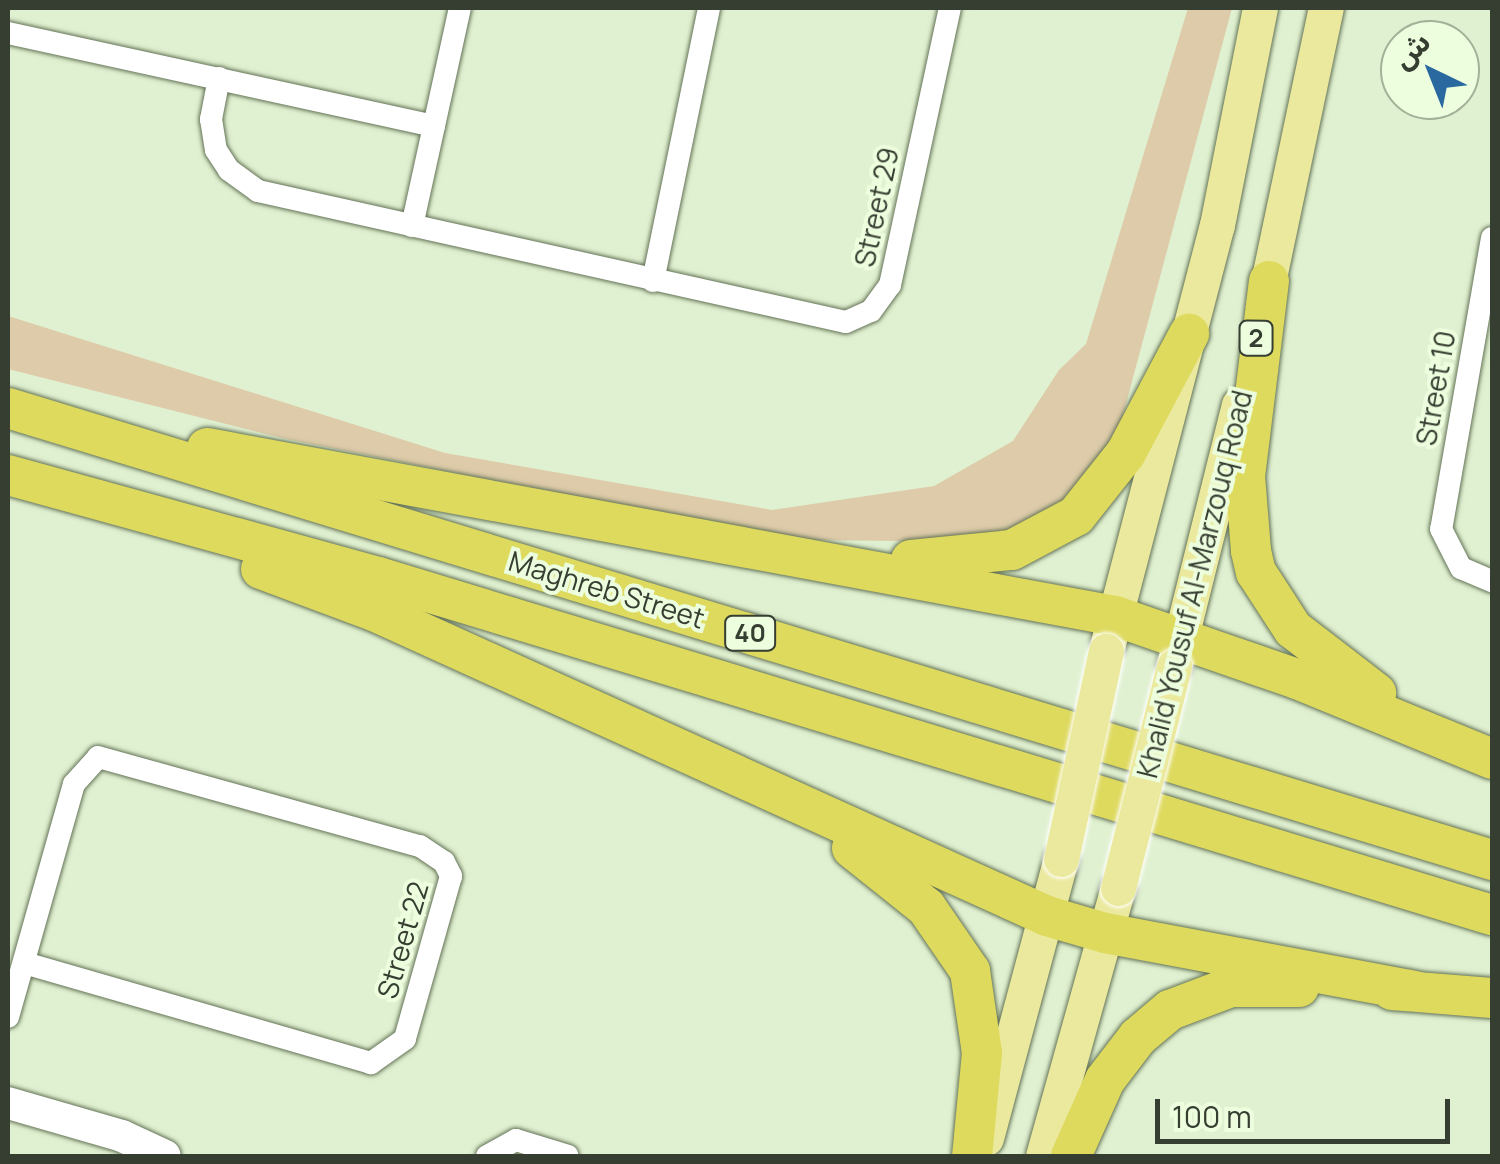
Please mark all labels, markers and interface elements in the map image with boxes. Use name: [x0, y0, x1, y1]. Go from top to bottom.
north arrow: [1380, 20, 1480, 120]
text: ش: [1384, 23, 1438, 77]
street label: Street 29: [847, 144, 905, 270]
road number: 2: [1238, 318, 1274, 358]
street label: Street 10: [1408, 328, 1462, 448]
street label: Khalid Yousuf Al-Marzouq Road: [1130, 387, 1258, 781]
street label: Maghreb Street: [505, 543, 709, 635]
road number: 40: [722, 613, 778, 653]
street label: Street 22: [369, 878, 435, 1002]
scale bar: [1160, 1079, 1455, 1141]
text: 100 m: [1172, 1096, 1252, 1137]

